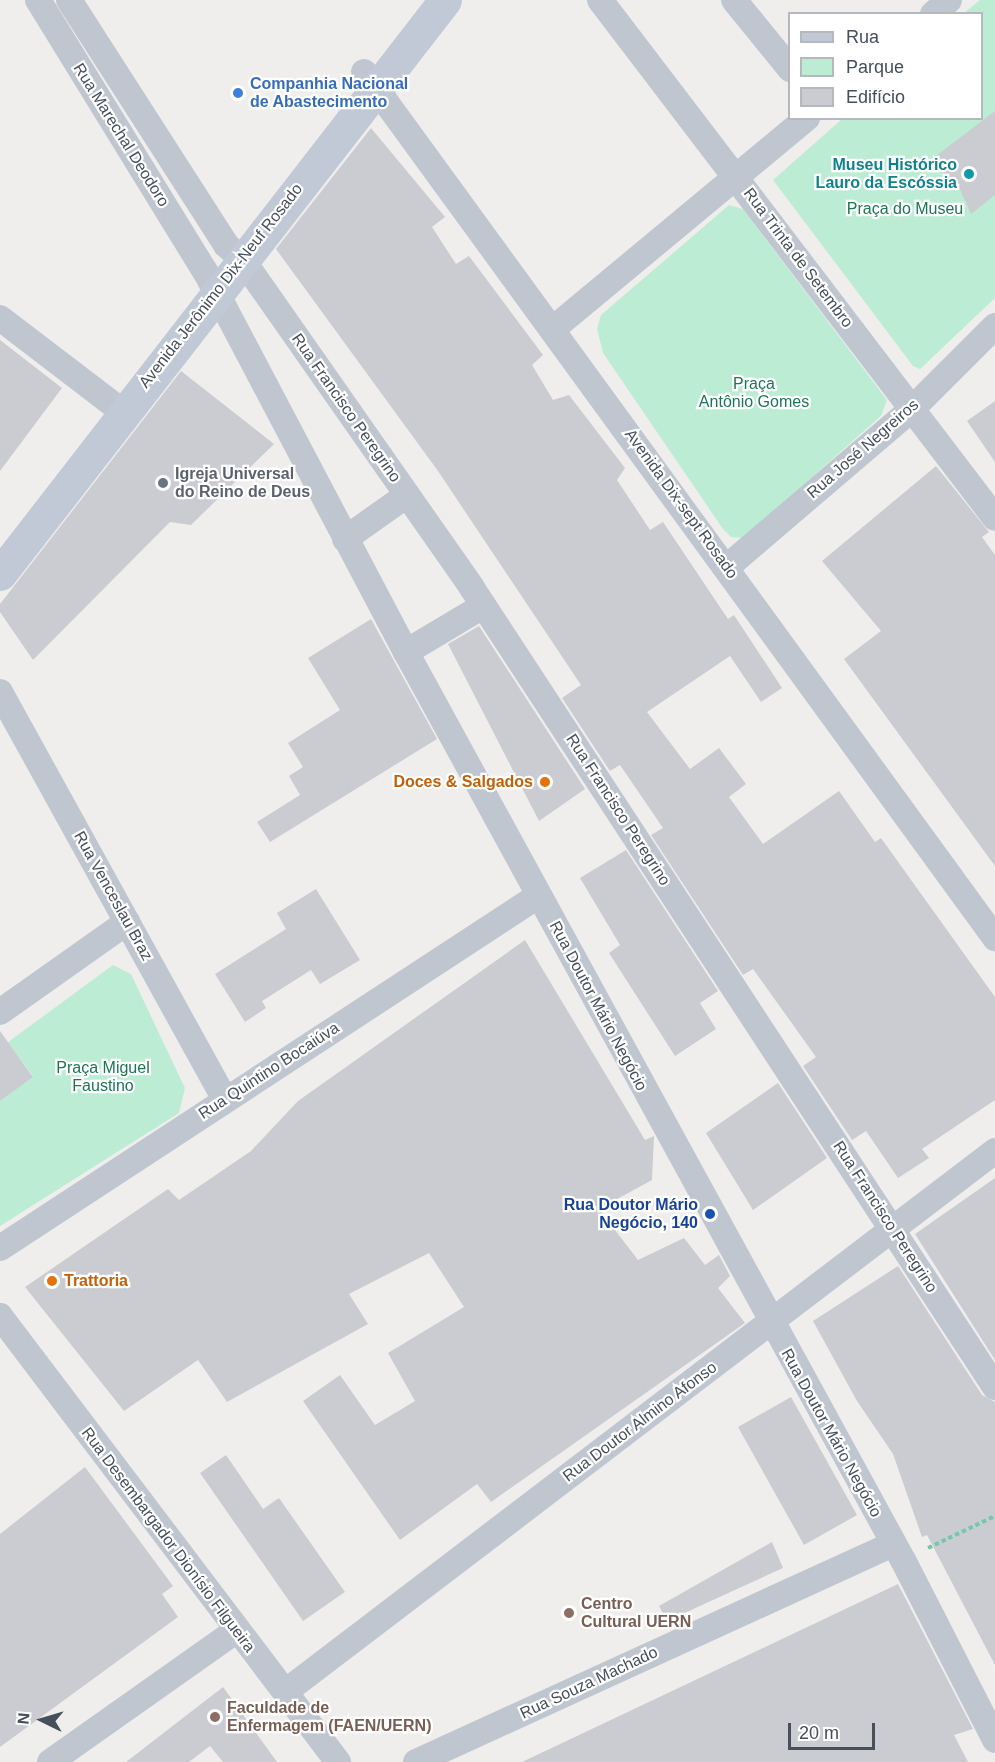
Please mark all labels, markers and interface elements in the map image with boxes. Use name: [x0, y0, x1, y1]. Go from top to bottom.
legend: [788, 12, 983, 120]
text: Rua: [846, 27, 879, 47]
text: Parque: [846, 57, 904, 77]
street label: Rua Marechal Deodoro: [69, 60, 173, 210]
place label: Companhia Nacional de Abastecimento: [250, 74, 408, 112]
marker: Companhia Nacional de Abastecimento: [231, 86, 245, 100]
text: Edifício: [846, 87, 905, 107]
place label: Museu Histórico Lauro da Escóssia: [816, 155, 957, 193]
marker: Museu Histórico Lauro da Escóssia: [962, 167, 976, 181]
street label: Avenida Jerônimo Dix-Neuf Rosado: [135, 180, 307, 392]
street label: Rua Trinta de Setembro: [739, 184, 857, 332]
park label: Praça do Museu: [847, 199, 963, 219]
street label: Rua Francisco Peregrino: [287, 330, 405, 486]
park label: Praça Antônio Gomes: [699, 374, 809, 412]
street label: Rua José Negreiros: [803, 395, 923, 503]
street label: Avenida Dix-sept Rosado: [620, 425, 742, 583]
place label: Igreja Universal do Reino de Deus: [175, 464, 310, 502]
marker: Igreja Universal do Reino de Deus: [156, 476, 170, 490]
street label: Rua Francisco Peregrino: [562, 731, 674, 889]
place label: Doces & Salgados: [393, 772, 533, 792]
marker: Doces & Salgados: [538, 775, 552, 789]
street label: Rua Venceslau Braz: [69, 828, 157, 964]
street label: Rua Doutor Mário Negócio: [545, 918, 651, 1094]
street label: Rua Quintino Bocaiúva: [195, 1018, 343, 1124]
park label: Praça Miguel Faustino: [56, 1058, 150, 1096]
street label: Rua Francisco Peregrino: [829, 1138, 941, 1296]
place label: Rua Doutor Mário Negócio, 140: [564, 1195, 698, 1233]
marker: Rua Doutor Mário Negócio, 140: [703, 1207, 717, 1221]
place label: Trattoria: [64, 1271, 128, 1291]
marker: Trattoria: [45, 1274, 59, 1288]
street label: Rua Doutor Mário Negócio: [777, 1346, 885, 1520]
street label: Rua Doutor Almino Afonso: [559, 1357, 721, 1487]
street label: Rua Desembargador Dionísio Filgueira: [77, 1424, 259, 1656]
place label: Centro Cultural UERN: [581, 1594, 691, 1632]
marker: Centro Cultural UERN: [562, 1606, 576, 1620]
street label: Rua Souza Machado: [517, 1643, 661, 1723]
north arrow: [12, 1690, 72, 1750]
place label: Faculdade de Enfermagem (FAEN/UERN): [227, 1698, 431, 1736]
marker: Faculdade de Enfermagem (FAEN/UERN): [208, 1710, 222, 1724]
scale bar: [791, 1711, 878, 1749]
text: N: [15, 1712, 33, 1725]
text: 20 m: [799, 1723, 839, 1743]

